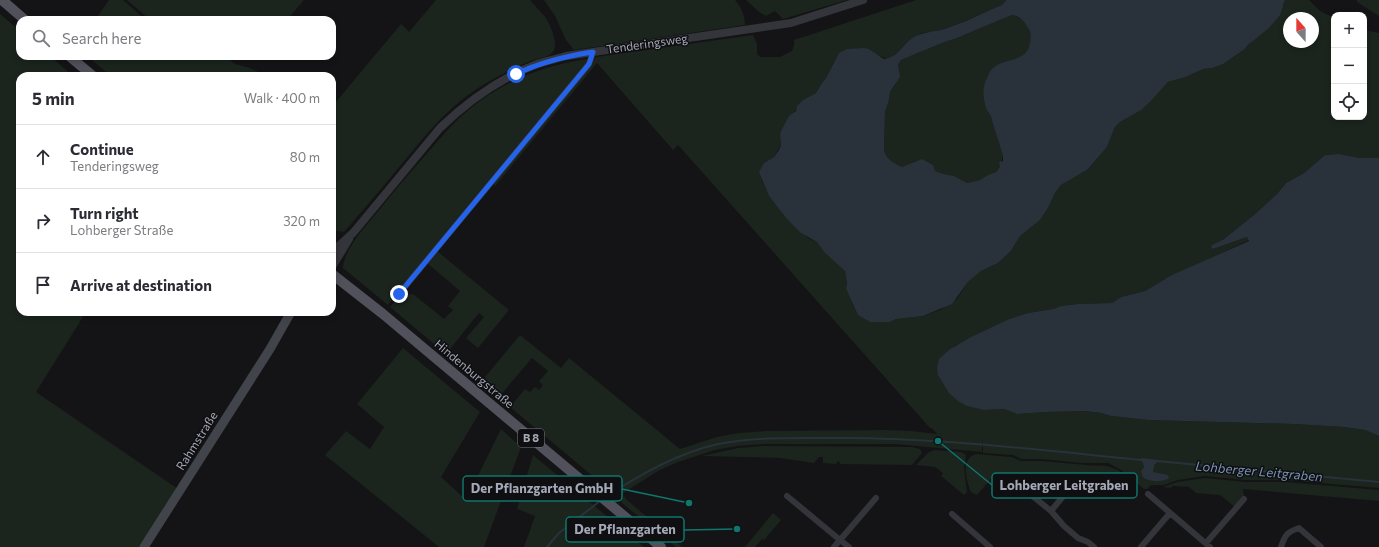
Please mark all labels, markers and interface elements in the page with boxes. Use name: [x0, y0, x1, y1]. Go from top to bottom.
north arrow: [1283, 12, 1319, 48]
map controls: [1331, 12, 1367, 120]
button: +: [1331, 12, 1367, 48]
search box: [16, 16, 336, 60]
icon: search: [30, 27, 52, 49]
text: Search here: [62, 29, 141, 47]
street label: Tenderingsweg: [605, 30, 689, 56]
button: −: [1331, 48, 1367, 84]
route start: [507, 65, 525, 83]
button: locate: [1331, 84, 1367, 120]
text: 5 min: [32, 88, 75, 109]
text: Walk · 400 m: [244, 90, 320, 106]
text: Continue: [70, 140, 134, 158]
icon: ahead: [32, 146, 54, 168]
text: 80 m: [290, 149, 320, 165]
text: Tenderingsweg: [70, 158, 159, 174]
text: Turn right: [70, 204, 139, 222]
icon: right: [32, 210, 54, 232]
text: 320 m: [283, 213, 320, 229]
text: Lohberger Straße: [70, 222, 173, 238]
icon: arrive: [32, 274, 54, 296]
text: Arrive at destination: [70, 276, 212, 294]
route end: [390, 285, 408, 303]
street label: Hindenburgstraße: [432, 336, 517, 410]
street label: Rahmstraße: [173, 409, 220, 472]
road number: B 8: [518, 429, 544, 447]
water label: Lohberger Leitgraben: [1195, 457, 1323, 485]
callout: Lohberger Leitgraben: [992, 473, 1137, 498]
callout: Der Pflanzgarten GmbH: [463, 476, 622, 501]
text: Lohberger Leitgraben: [999, 477, 1129, 493]
text: Der Pflanzgarten GmbH: [471, 480, 613, 496]
callout: Der Pflanzgarten: [566, 517, 684, 542]
text: Der Pflanzgarten: [574, 521, 676, 537]

